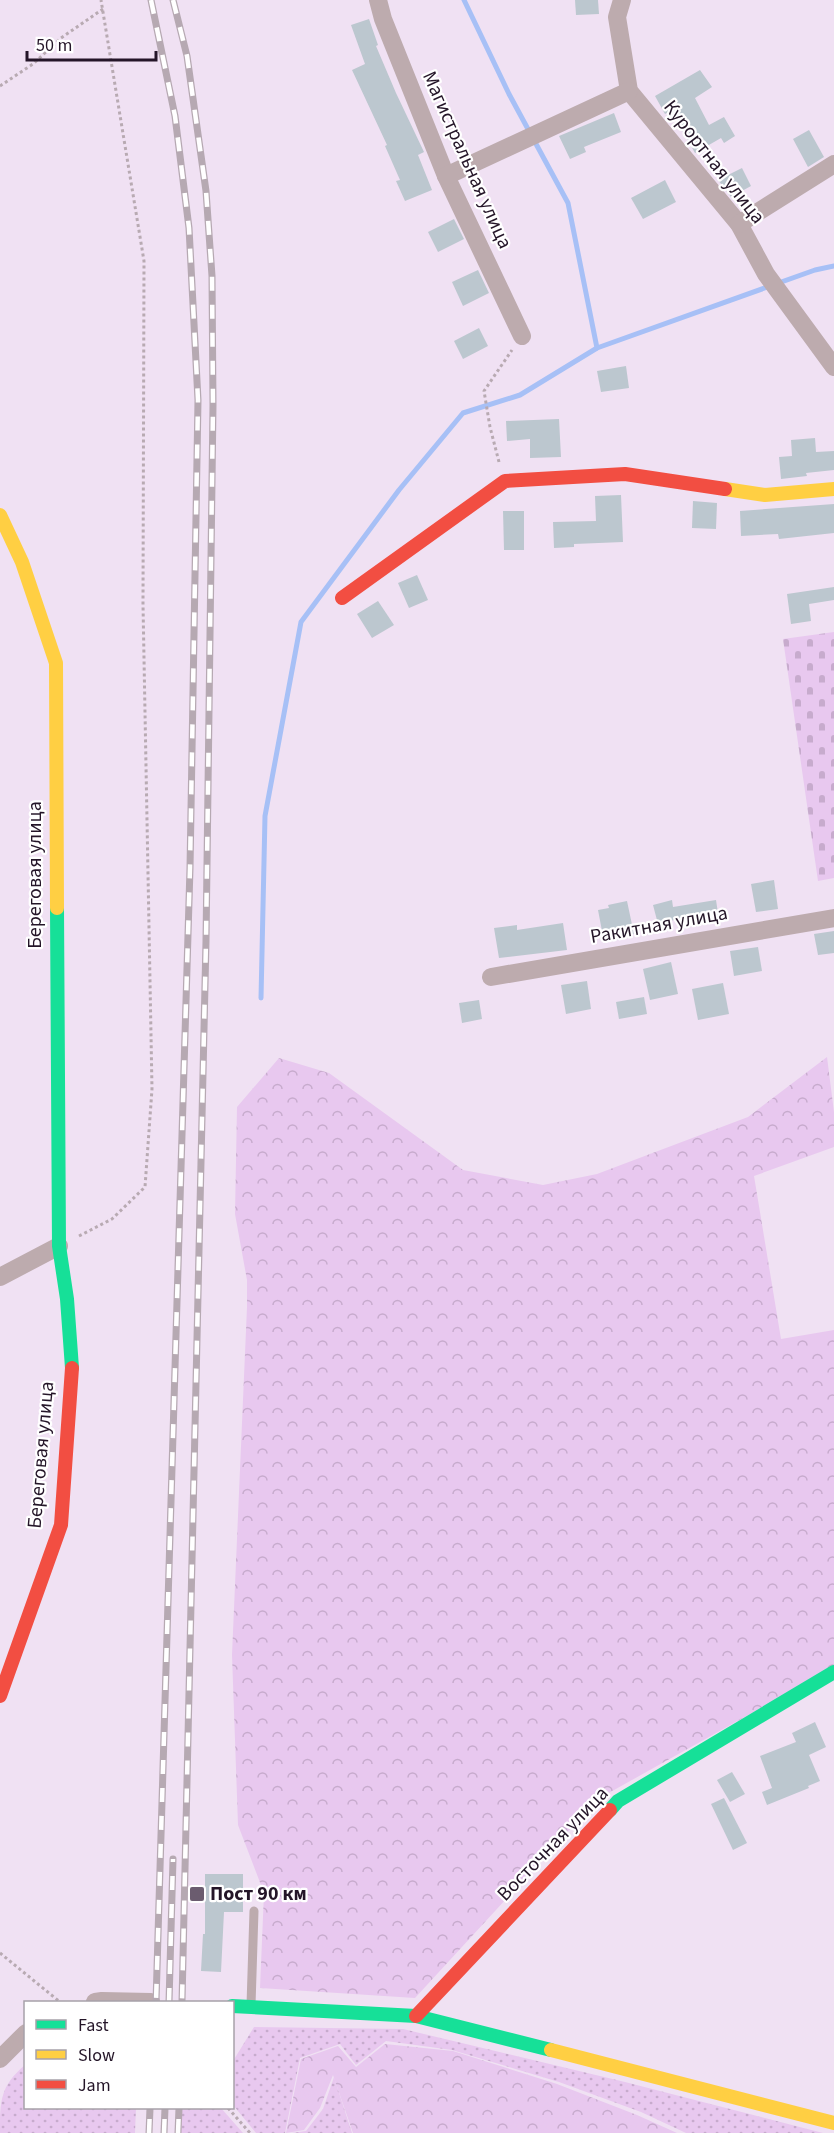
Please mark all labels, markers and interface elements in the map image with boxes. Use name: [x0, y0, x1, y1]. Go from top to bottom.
scale bar: [27, 24, 156, 62]
text: 50 m: [36, 33, 72, 58]
street label: Магистральная улица: [415, 67, 519, 253]
street label: Курортная улица: [657, 94, 771, 230]
street label: Береговая улица: [21, 801, 49, 949]
street label: Ракитная улица: [588, 899, 730, 951]
street label: Береговая улица: [21, 1380, 61, 1530]
street label: Восточная улица: [491, 1780, 615, 1908]
place label: Пост 90 км: [210, 1880, 307, 1908]
marker: Пост 90 км: [188, 1885, 206, 1903]
legend: [24, 2001, 234, 2109]
text: Fast: [78, 2013, 109, 2038]
text: Slow: [78, 2043, 115, 2068]
text: Jam: [78, 2073, 111, 2098]

